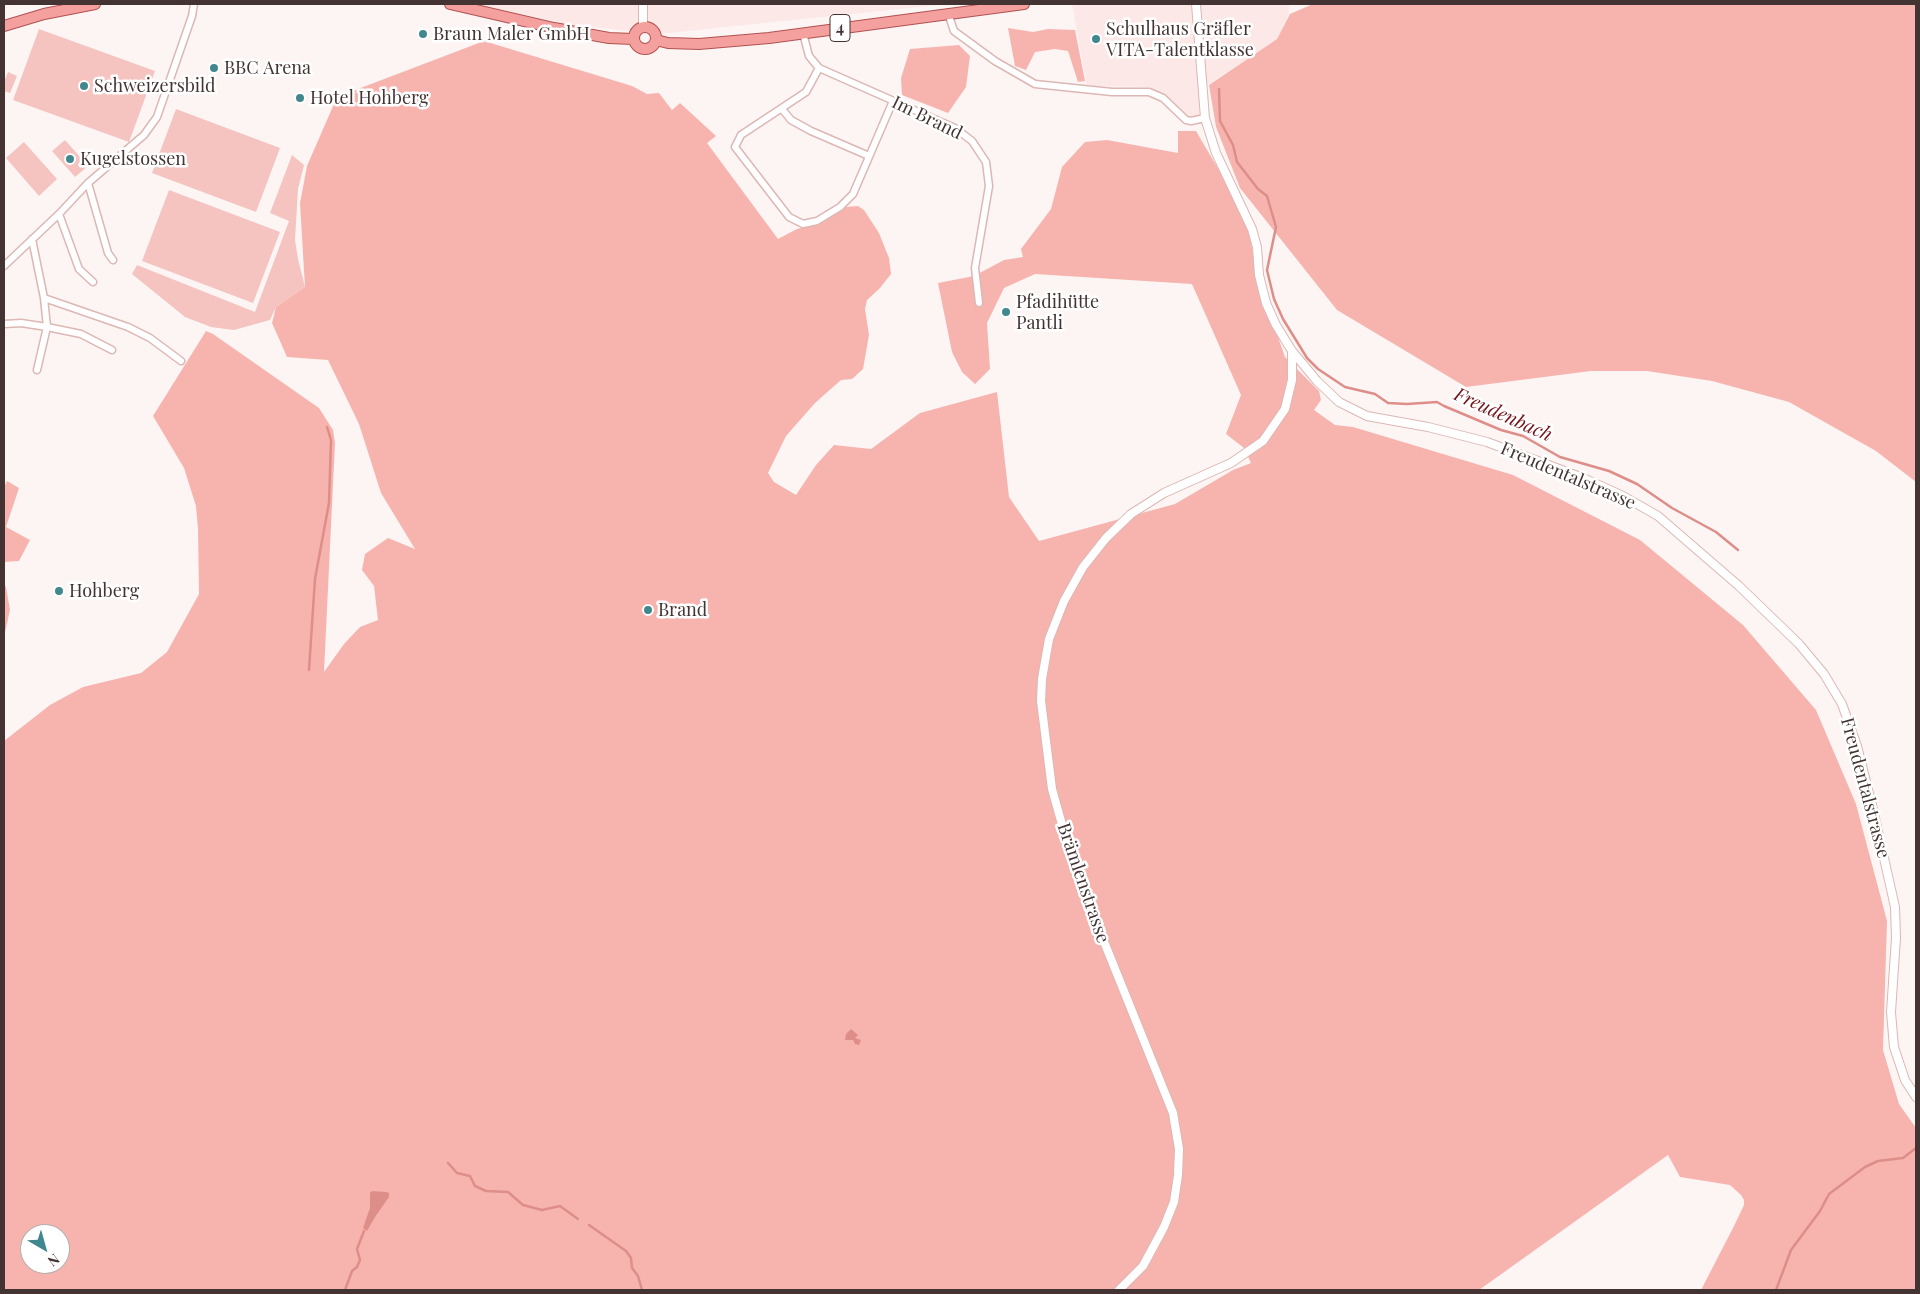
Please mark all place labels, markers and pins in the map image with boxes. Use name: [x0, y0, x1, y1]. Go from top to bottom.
place label: Schulhaus Gräfler VITA-Talentklasse: [1106, 18, 1254, 60]
place label: Braun Maler GmbH: [433, 23, 590, 45]
marker: Braun Maler GmbH: [417, 28, 429, 40]
marker: Schulhaus Gräfler VITA-Talentklasse: [1090, 33, 1102, 45]
place label: BBC Arena: [224, 57, 311, 79]
marker: BBC Arena: [208, 62, 220, 74]
place label: Schweizersbild: [94, 75, 216, 97]
marker: Schweizersbild: [78, 80, 90, 92]
place label: Hotel Hohberg: [310, 87, 429, 109]
marker: Hotel Hohberg: [294, 92, 306, 104]
place label: Kugelstossen: [80, 148, 186, 170]
marker: Kugelstossen: [64, 153, 76, 165]
place label: Pfadihütte Pantli: [1016, 291, 1099, 334]
marker: Pfadihütte Pantli: [1000, 306, 1012, 318]
place label: Hohberg: [69, 580, 139, 602]
marker: Hohberg: [53, 585, 65, 597]
place label: Brand: [658, 599, 707, 621]
marker: Brand: [642, 604, 654, 616]

